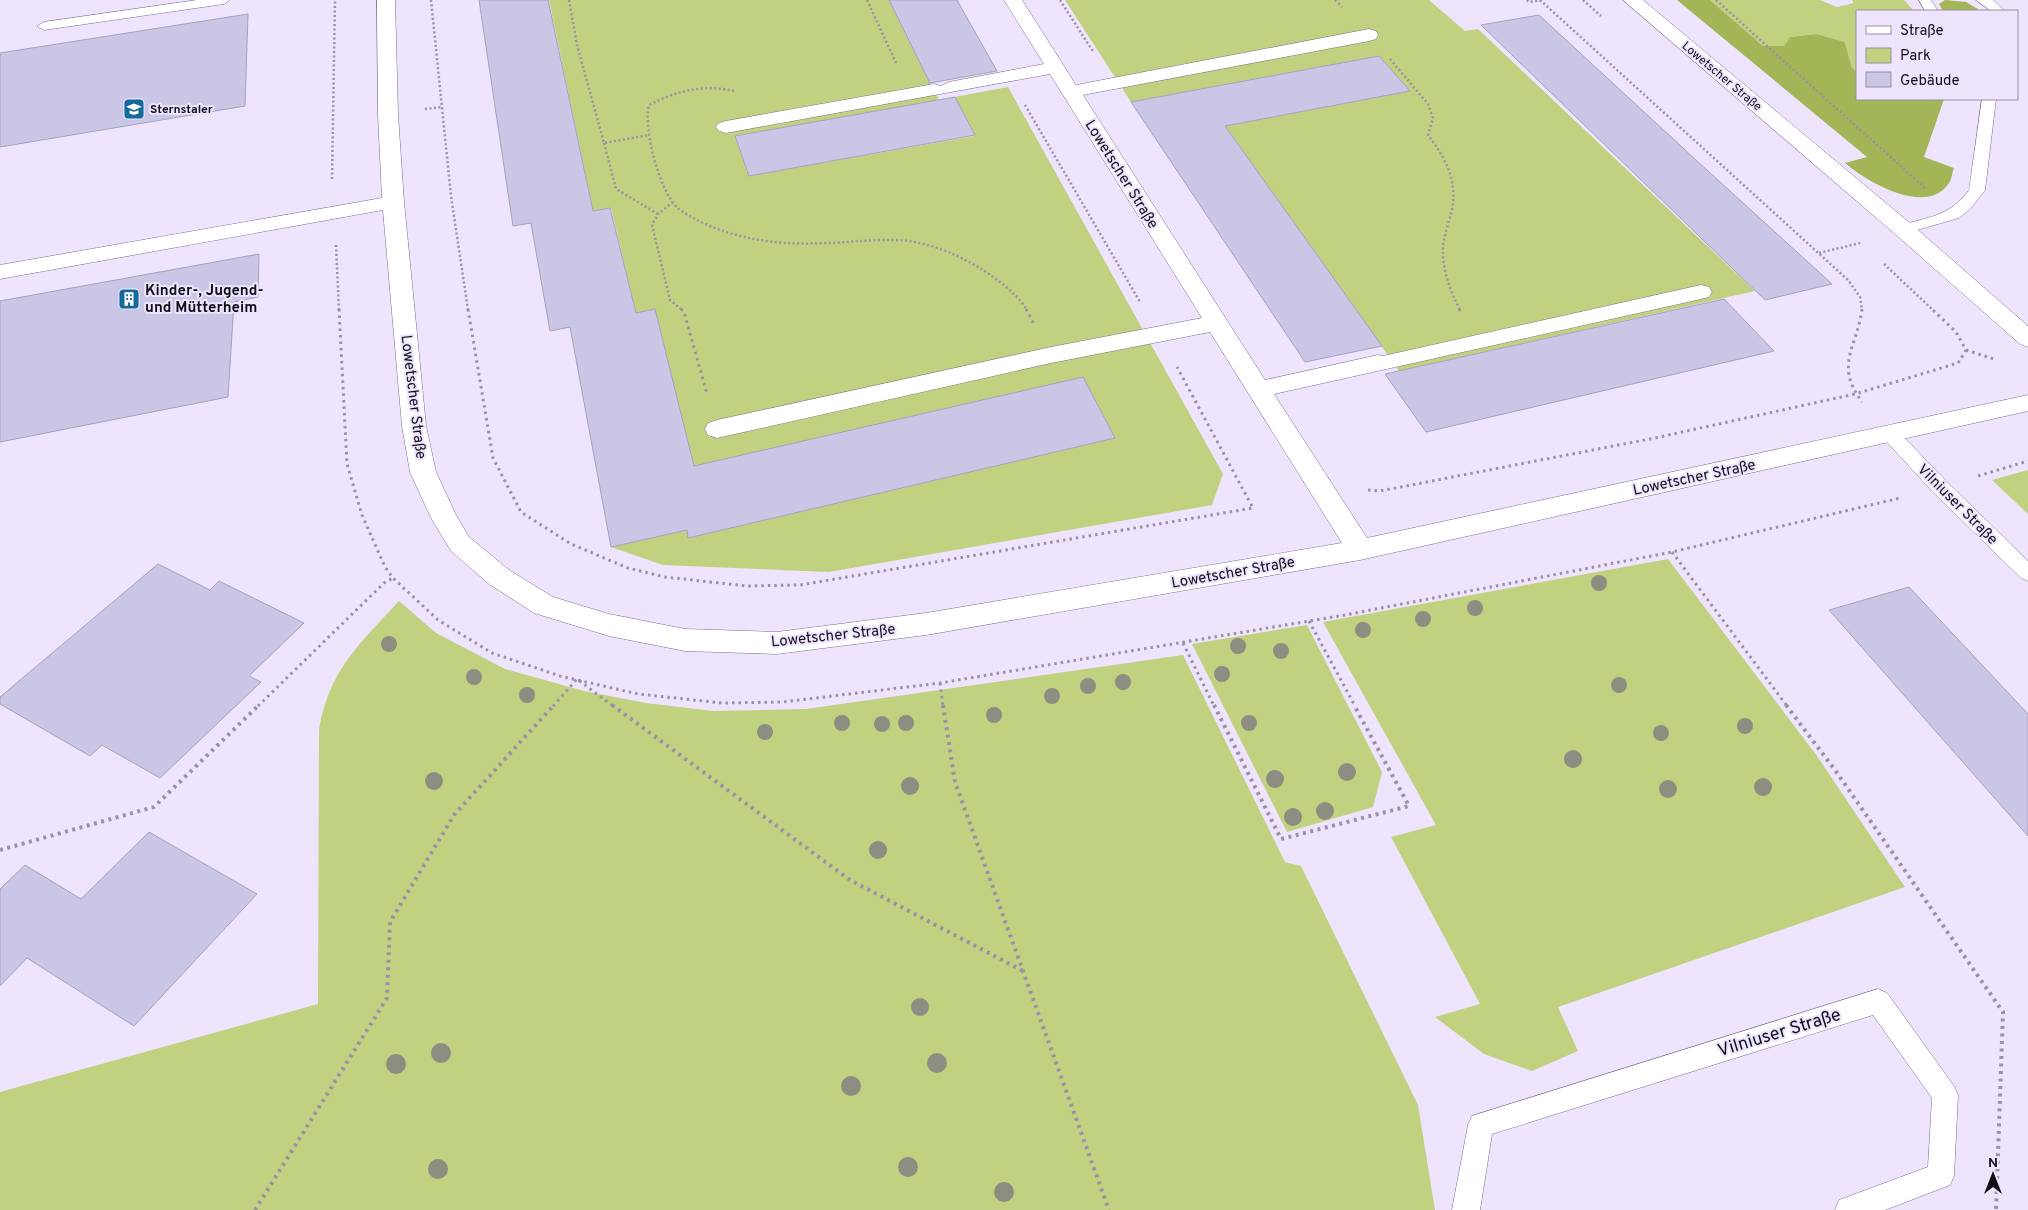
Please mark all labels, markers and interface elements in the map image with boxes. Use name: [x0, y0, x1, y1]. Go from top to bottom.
legend: [1856, 10, 2018, 100]
text: Straße: [1900, 22, 1944, 41]
street label: Lowetscher Straße: [1678, 39, 1765, 115]
text: Park: [1900, 47, 1931, 66]
text: Gebäude: [1900, 72, 1960, 91]
school or university icon: Sternstaler: [122, 97, 146, 121]
place label: Sternstaler: [150, 102, 213, 118]
street label: Lowetscher Straße: [1080, 117, 1162, 233]
place label: Kinder-, Jugend- und Mütterheim: [145, 282, 264, 318]
building icon: Kinder-, Jugend- und Mütterheim: [117, 287, 141, 311]
street label: Lowetscher Straße: [395, 334, 430, 460]
street label: Lowetscher Straße: [1631, 456, 1757, 501]
street label: Vilniuser Straße: [1913, 461, 2001, 549]
street label: Lowetscher Straße: [1170, 553, 1296, 594]
street label: Lowetscher Straße: [770, 621, 896, 652]
street label: Vilniuser Straße: [1715, 1004, 1844, 1063]
north arrow: [1968, 1150, 2018, 1200]
text: N: [1988, 1155, 1998, 1172]

